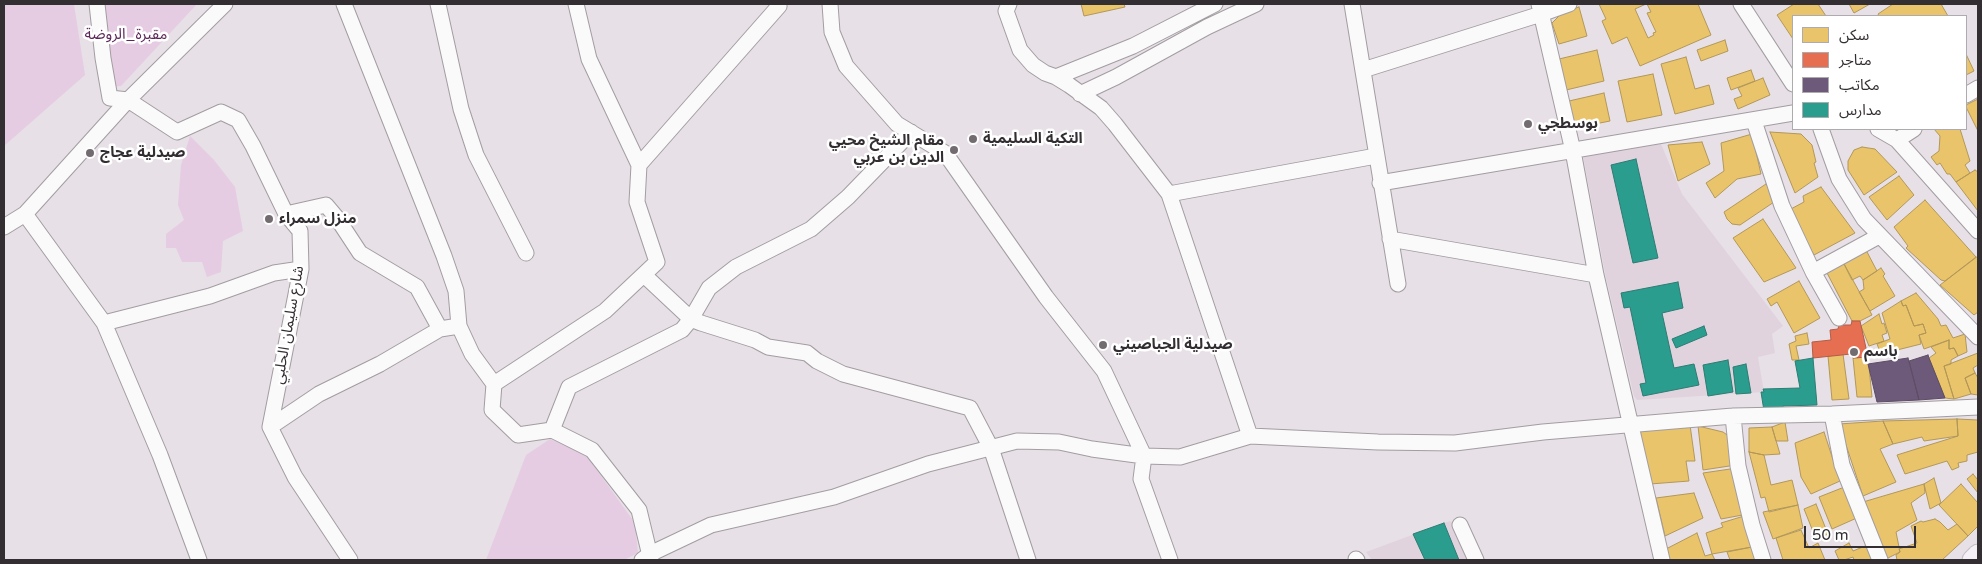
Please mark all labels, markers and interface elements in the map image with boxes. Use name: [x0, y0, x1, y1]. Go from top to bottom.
legend: [1792, 15, 1967, 130]
park label: مقبرة_الروضة: [85, 26, 167, 44]
text: سكن: [1839, 26, 1869, 44]
text: متاجر: [1839, 51, 1872, 69]
text: مكاتب: [1839, 76, 1880, 94]
text: مدارس: [1839, 101, 1882, 119]
place label: بوسطجي: [1538, 115, 1598, 133]
marker: بوسطجي: [1522, 118, 1534, 130]
place label: التكية السليمية: [983, 130, 1083, 148]
place label: مقام الشيخ محيي الدين بن عربي: [829, 132, 944, 167]
marker: التكية السليمية: [967, 133, 979, 145]
place label: صيدلية عجاج: [100, 144, 185, 162]
marker: مقام الشيخ محيي الدين بن عربي: [948, 144, 960, 156]
marker: صيدلية عجاج: [84, 147, 96, 159]
place label: منزل سمراء: [279, 210, 356, 228]
marker: منزل سمراء: [263, 213, 275, 225]
street label: شارع سليمان الحلبي: [270, 264, 308, 386]
place label: صيدلية الجباصيني: [1113, 336, 1233, 354]
marker: صيدلية الجباصيني: [1097, 339, 1109, 351]
place label: باسم: [1864, 343, 1898, 361]
marker: باسم: [1848, 346, 1860, 358]
scale bar: [1807, 516, 1920, 548]
text: 50 m: [1812, 526, 1849, 544]

